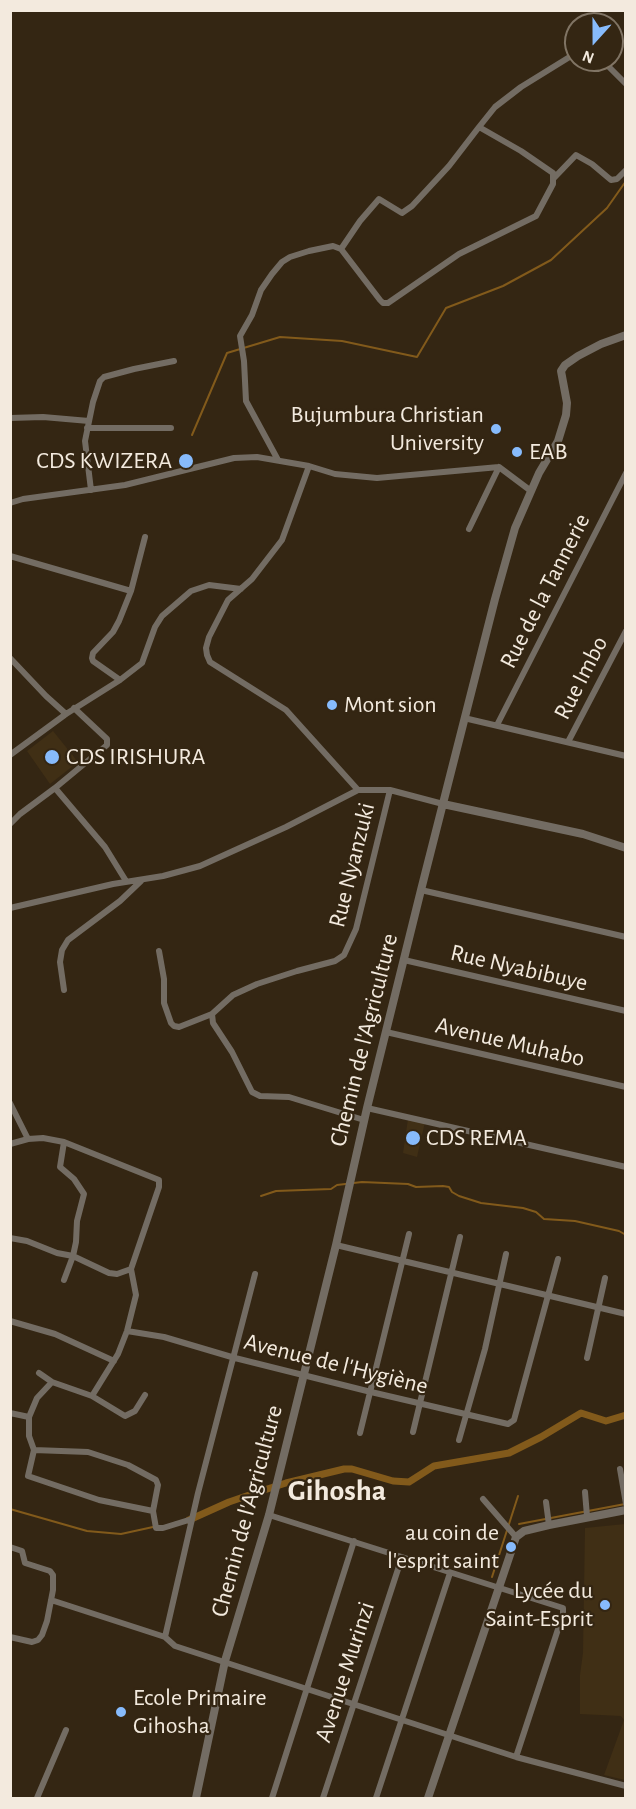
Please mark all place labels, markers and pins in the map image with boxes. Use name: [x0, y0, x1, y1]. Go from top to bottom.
place label: Bujumbura Christian University: [291, 401, 484, 457]
marker: Bujumbura Christian University: [489, 422, 503, 436]
place label: EAB: [529, 438, 567, 466]
marker: EAB: [510, 445, 524, 459]
place label: CDS KWIZERA: [36, 447, 172, 475]
marker: CDS KWIZERA: [177, 452, 195, 470]
place label: Mont sion: [344, 691, 437, 719]
marker: Mont sion: [325, 698, 339, 712]
place label: CDS IRISHURA: [66, 743, 205, 771]
marker: CDS IRISHURA: [43, 748, 61, 766]
place label: CDS REMA: [426, 1124, 527, 1152]
marker: CDS REMA: [404, 1129, 422, 1147]
place label: au coin de l'esprit saint: [387, 1519, 499, 1575]
marker: au coin de l'esprit saint: [504, 1540, 518, 1554]
place label: Lycée du Saint-Esprit: [485, 1577, 593, 1633]
marker: Lycée du Saint-Esprit: [598, 1598, 612, 1612]
place label: Ecole Primaire Gihosha: [133, 1684, 267, 1740]
marker: Ecole Primaire Gihosha: [114, 1705, 128, 1719]

